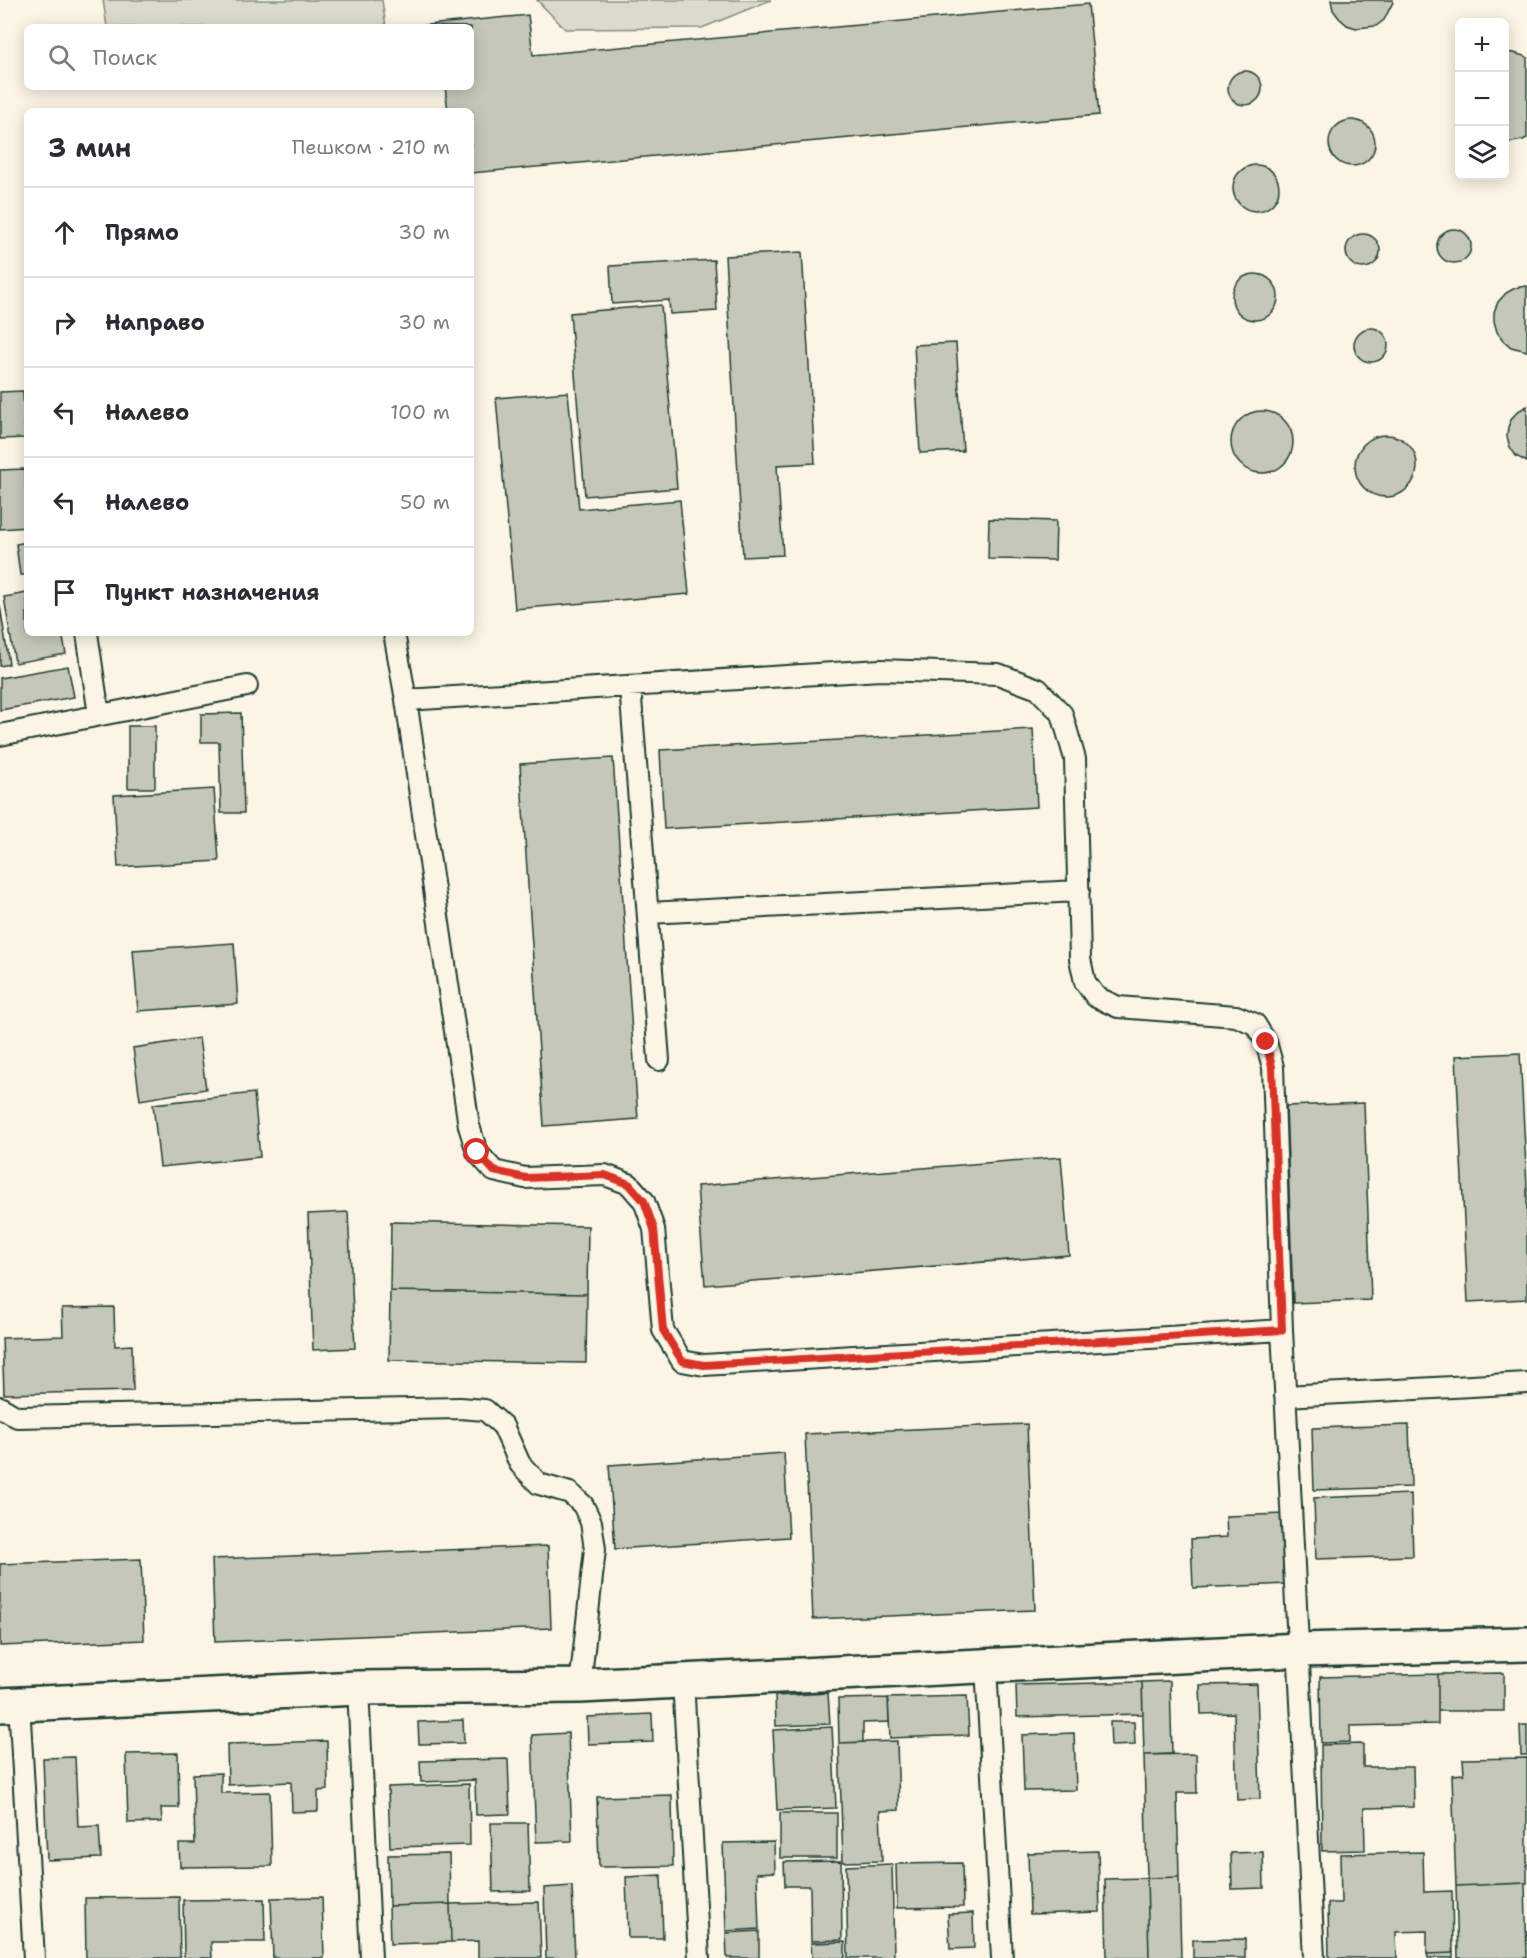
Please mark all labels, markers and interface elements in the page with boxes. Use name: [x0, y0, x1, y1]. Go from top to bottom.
map controls: [1455, 18, 1509, 180]
button: +: [1455, 18, 1509, 72]
search box: [24, 24, 474, 90]
icon: search: [45, 41, 78, 74]
text: Поиск: [93, 43, 157, 72]
button: −: [1455, 72, 1509, 126]
button: layers: [1455, 126, 1509, 180]
text: 3 мин: [48, 130, 131, 165]
text: Пешком · 210 m: [292, 134, 450, 160]
icon: ahead: [48, 216, 81, 249]
text: Прямо: [105, 218, 179, 247]
text: 30 m: [398, 219, 450, 245]
icon: right: [48, 306, 81, 339]
text: Направо: [105, 308, 205, 337]
text: 30 m: [398, 309, 450, 335]
icon: left: [48, 396, 81, 429]
text: Налево: [105, 398, 189, 427]
text: 100 m: [390, 399, 450, 425]
icon: left: [48, 486, 81, 519]
text: Налево: [105, 488, 189, 517]
text: 50 m: [400, 489, 450, 515]
icon: arrive: [48, 576, 81, 609]
text: Пункт назначения: [105, 578, 319, 607]
route end: [1252, 1028, 1278, 1054]
route start: [463, 1138, 489, 1164]

